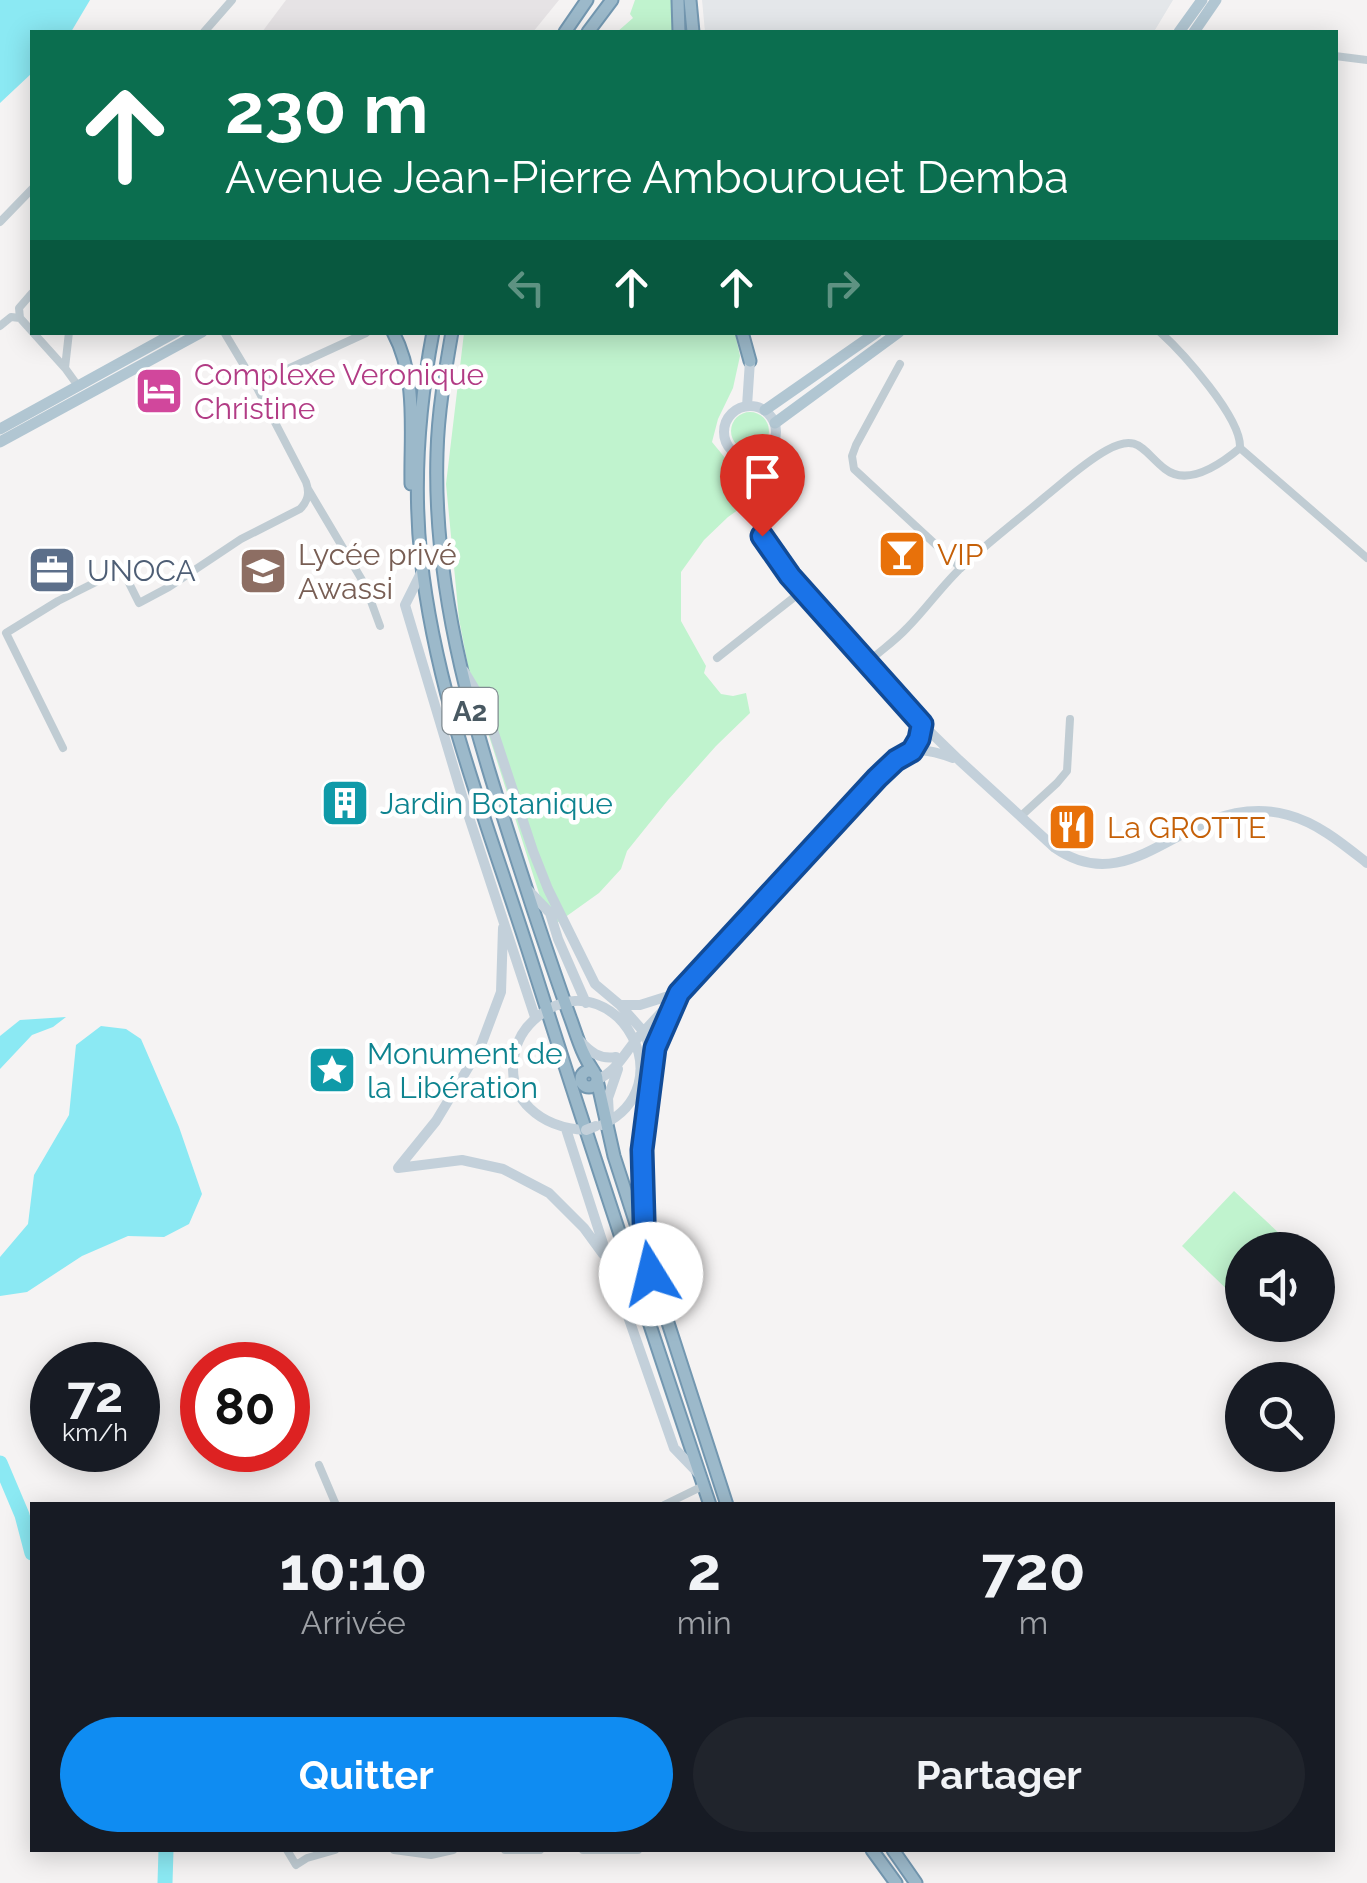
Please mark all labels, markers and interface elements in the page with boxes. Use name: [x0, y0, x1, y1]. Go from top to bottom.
text: 230 m: [225, 67, 429, 149]
icon: ahead: [60, 70, 190, 200]
text: Avenue Jean-Pierre Ambourouet Demba: [225, 151, 1069, 204]
icon: left: [499, 260, 554, 315]
icon: ahead: [604, 260, 659, 315]
icon: ahead: [709, 260, 764, 315]
icon: right: [814, 260, 869, 315]
place label: Complexe Veronique Christine: [194, 357, 484, 426]
hotel icon: Complexe Veronique Christine: [133, 365, 185, 417]
pin: [720, 434, 805, 537]
icon: arrive: [735, 449, 790, 504]
bar icon: VIP: [876, 528, 928, 580]
place label: Lycée privé Awassi: [298, 537, 457, 606]
place label: VIP: [937, 537, 983, 572]
office icon: UNOCA: [26, 544, 78, 596]
school or university icon: Lycée privé Awassi: [237, 545, 289, 597]
place label: UNOCA: [87, 553, 196, 588]
road number: A2: [442, 688, 498, 734]
building icon: Jardin Botanique: [319, 777, 371, 829]
place label: Jardin Botanique: [380, 786, 613, 821]
restaurant icon: La GROTTE: [1046, 801, 1098, 853]
place label: La GROTTE: [1107, 810, 1266, 845]
place label: Monument de la Libération: [367, 1036, 563, 1105]
place icon: Monument de la Libération: [306, 1044, 358, 1096]
position arrow: [599, 1222, 703, 1326]
map controls: [1225, 1232, 1335, 1472]
button: sound: [1225, 1232, 1335, 1342]
speed limit sign: 80: [180, 1342, 310, 1472]
button: search: [1225, 1362, 1335, 1472]
text: 72: [67, 1365, 123, 1424]
text: km/h: [62, 1417, 128, 1447]
text: 10:10: [279, 1534, 427, 1604]
text: 2: [687, 1534, 721, 1604]
text: 720: [981, 1534, 1086, 1604]
text: Arrivée: [301, 1604, 406, 1641]
text: min: [677, 1604, 732, 1641]
text: m: [1019, 1604, 1048, 1641]
button: Quitter: [60, 1717, 673, 1832]
button: Partager: [693, 1717, 1305, 1832]

